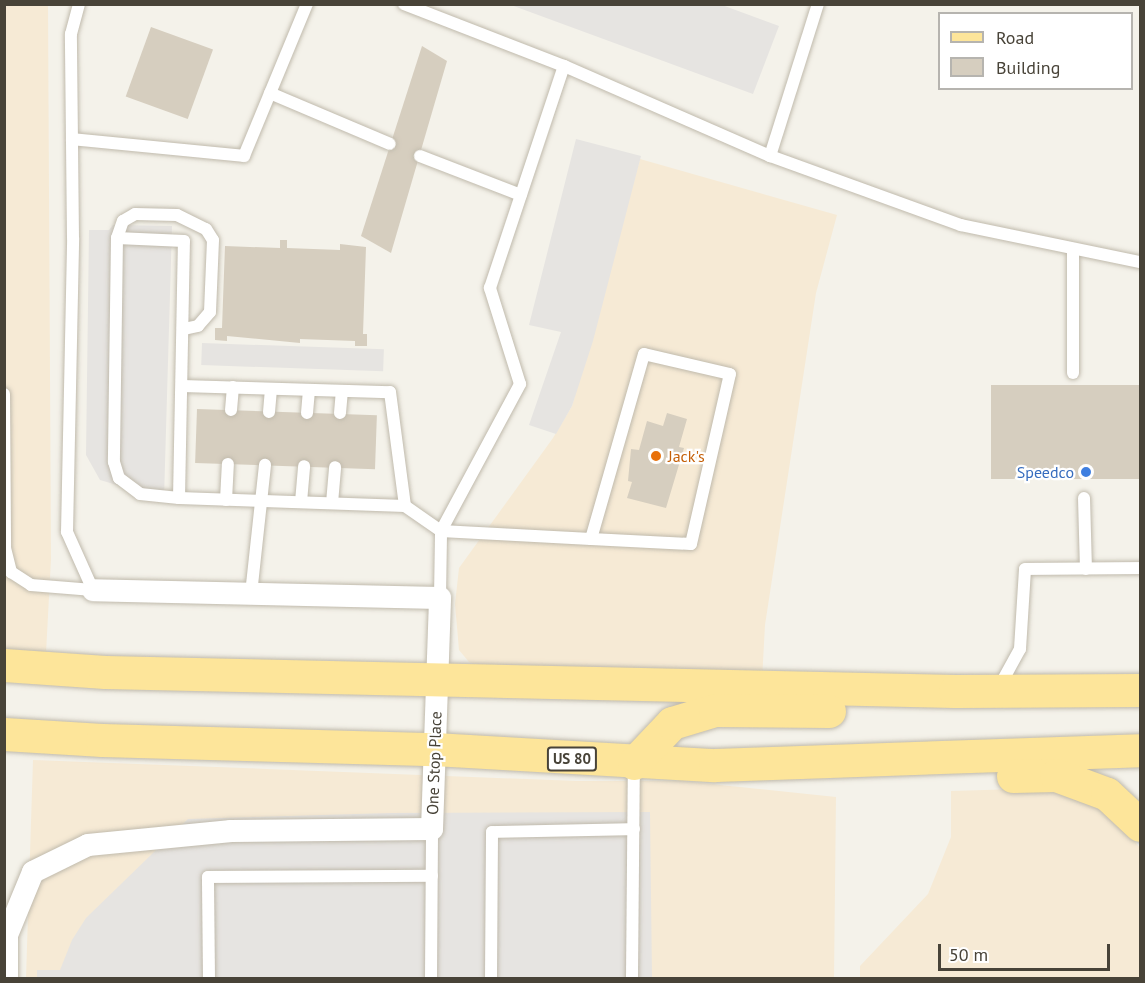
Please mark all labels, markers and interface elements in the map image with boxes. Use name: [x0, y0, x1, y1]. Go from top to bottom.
legend: [938, 12, 1133, 90]
text: Road: [996, 26, 1034, 49]
text: Building: [996, 56, 1060, 79]
place label: Jack's: [668, 446, 705, 466]
marker: Jack's: [649, 449, 663, 463]
place label: Speedco: [1017, 462, 1074, 482]
marker: Speedco: [1079, 465, 1093, 479]
street label: One Stop Place: [423, 711, 445, 815]
road number: US 80: [546, 747, 598, 771]
scale bar: [941, 932, 1114, 970]
text: 50 m: [949, 943, 988, 966]

